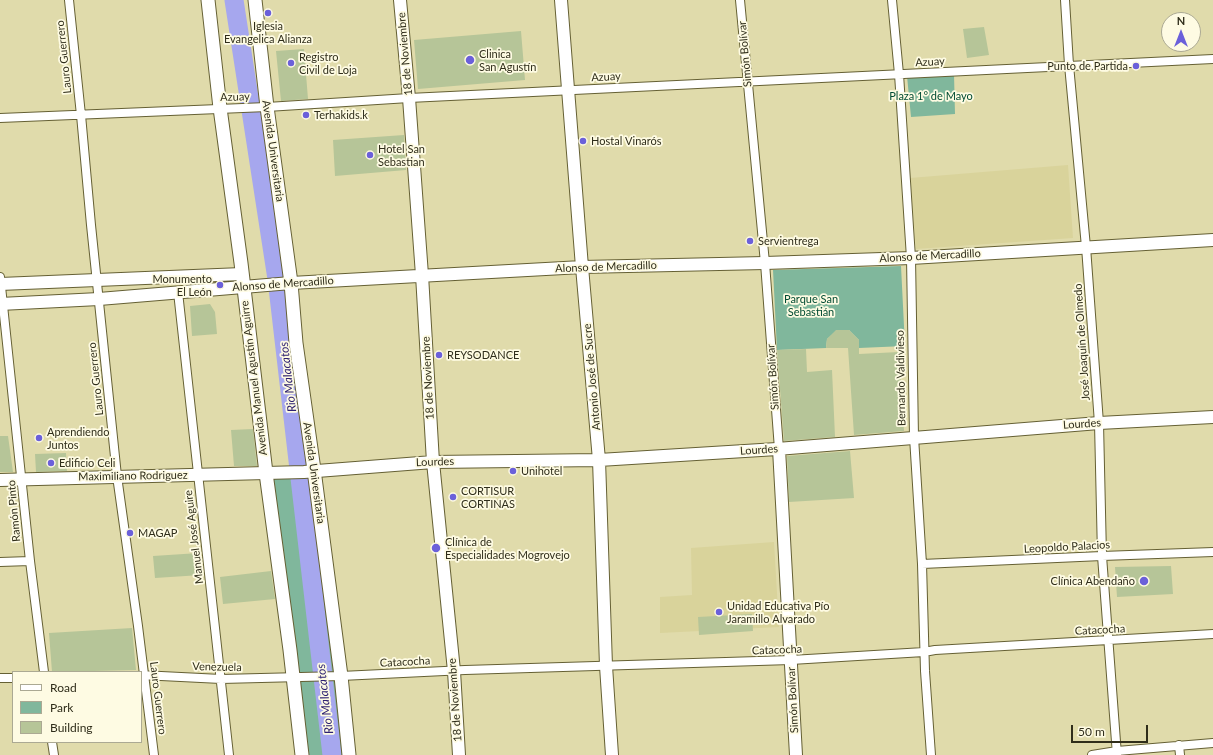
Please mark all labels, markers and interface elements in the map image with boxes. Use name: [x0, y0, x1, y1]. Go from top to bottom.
marker: Iglesia Evangelica Alianza: [263, 8, 273, 18]
street label: 18 de Noviembre: [395, 12, 415, 96]
north arrow: [1161, 12, 1201, 52]
text: N: [1177, 14, 1185, 27]
place label: Iglesia Evangelica Alianza: [224, 19, 312, 45]
street label: Lauro Guerrero: [54, 20, 74, 94]
street label: Simón Bolívar: [736, 20, 754, 88]
place label: Clinica San Agustín: [479, 47, 536, 73]
place label: Registro Civil de Loja: [299, 50, 357, 76]
marker: Clinica San Agustín: [464, 54, 476, 66]
street label: Azuay: [915, 55, 945, 69]
marker: Registro Civil de Loja: [286, 58, 296, 68]
place label: Punto de Partida: [1047, 59, 1128, 73]
marker: Punto de Partida: [1131, 61, 1141, 71]
street label: Azuay: [591, 70, 621, 84]
park label: Plaza 1° de Mayo: [889, 89, 973, 103]
street label: Azuay: [220, 90, 250, 104]
street label: Avenida Universitaria: [259, 99, 287, 203]
place label: Terhakids.k: [314, 108, 368, 122]
marker: Terhakids.k: [301, 110, 311, 120]
place label: Hostal Vinarós: [591, 134, 662, 148]
marker: Hostal Vinarós: [578, 136, 588, 146]
place label: Hotel San Sebastian: [378, 142, 425, 168]
marker: Hotel San Sebastian: [365, 150, 375, 160]
place label: Servientrega: [758, 234, 819, 248]
marker: Servientrega: [745, 236, 755, 246]
street label: Alonso de Mercadillo: [879, 247, 981, 265]
street label: Alonso de Mercadillo: [555, 259, 657, 275]
place label: Monumento El León: [152, 272, 212, 298]
street label: Alonso de Mercadillo: [232, 274, 334, 294]
marker: Monumento El León: [215, 280, 225, 290]
street label: José Joaquín de Olmedo: [1071, 283, 1093, 401]
park label: Parque San Sebastián: [784, 292, 838, 318]
street label: Avenida Manuel Agustín Aguirre: [238, 300, 270, 456]
street label: Antonio José de Sucre: [581, 323, 603, 431]
street label: Bernardo Valdivieso: [894, 330, 908, 426]
street label: 18 de Noviembre: [419, 336, 437, 420]
water label: Rio Malacatos: [277, 341, 299, 413]
street label: Lauro Guerrero: [86, 342, 106, 416]
street label: Simón Bolívar: [764, 343, 782, 411]
place label: REYSODANCE: [447, 348, 519, 362]
marker: REYSODANCE: [434, 350, 444, 360]
street label: Lourdes: [1063, 416, 1101, 432]
street label: Avenida Universitaria: [300, 421, 328, 525]
place label: Aprendiendo Juntos: [47, 425, 109, 451]
marker: Aprendiendo Juntos: [34, 433, 44, 443]
street label: Lourdes: [740, 442, 778, 458]
street label: Lourdes: [416, 455, 454, 469]
place label: Edificio Celi: [59, 456, 115, 470]
marker: Edificio Celi: [46, 458, 56, 468]
place label: Unihotel: [521, 464, 562, 478]
marker: Unihotel: [508, 466, 518, 476]
street label: Maximiliano Rodriguez: [78, 468, 188, 484]
street label: Ramón Pinto: [5, 480, 23, 542]
place label: CORTISUR CORTINAS: [461, 484, 515, 510]
street label: Manuel José Aguire: [182, 489, 206, 585]
marker: CORTISUR CORTINAS: [448, 492, 458, 502]
place label: MAGAP: [138, 526, 177, 540]
marker: MAGAP: [125, 528, 135, 538]
place label: Clínica de Especialidades Mogrovejo: [445, 535, 570, 561]
street label: Leopoldo Palacios: [1024, 538, 1110, 556]
marker: Clínica de Especialidades Mogrovejo: [430, 542, 442, 554]
place label: Clínica Abendaño: [1051, 574, 1135, 588]
marker: Clínica Abendaño: [1138, 575, 1150, 587]
place label: Unidad Educativa Pío Jaramillo Alvarado: [727, 599, 829, 625]
marker: Unidad Educativa Pío Jaramillo Alvarado: [714, 607, 724, 617]
street label: Catacocha: [1074, 622, 1126, 638]
street label: Catacocha: [752, 643, 802, 657]
street label: Catacocha: [379, 654, 431, 670]
street label: 18 de Noviembre: [446, 658, 464, 742]
street label: Venezuela: [192, 660, 242, 674]
street label: Lauro Guerrero: [147, 661, 169, 735]
water label: Rio Malacatos: [314, 663, 336, 735]
street label: Simón Bolívar: [785, 667, 801, 733]
legend: [12, 671, 142, 743]
text: Road: [50, 680, 77, 695]
text: Park: [50, 700, 73, 715]
scale bar: [1073, 717, 1150, 743]
text: Building: [50, 720, 93, 735]
text: 50 m: [1078, 724, 1105, 739]

